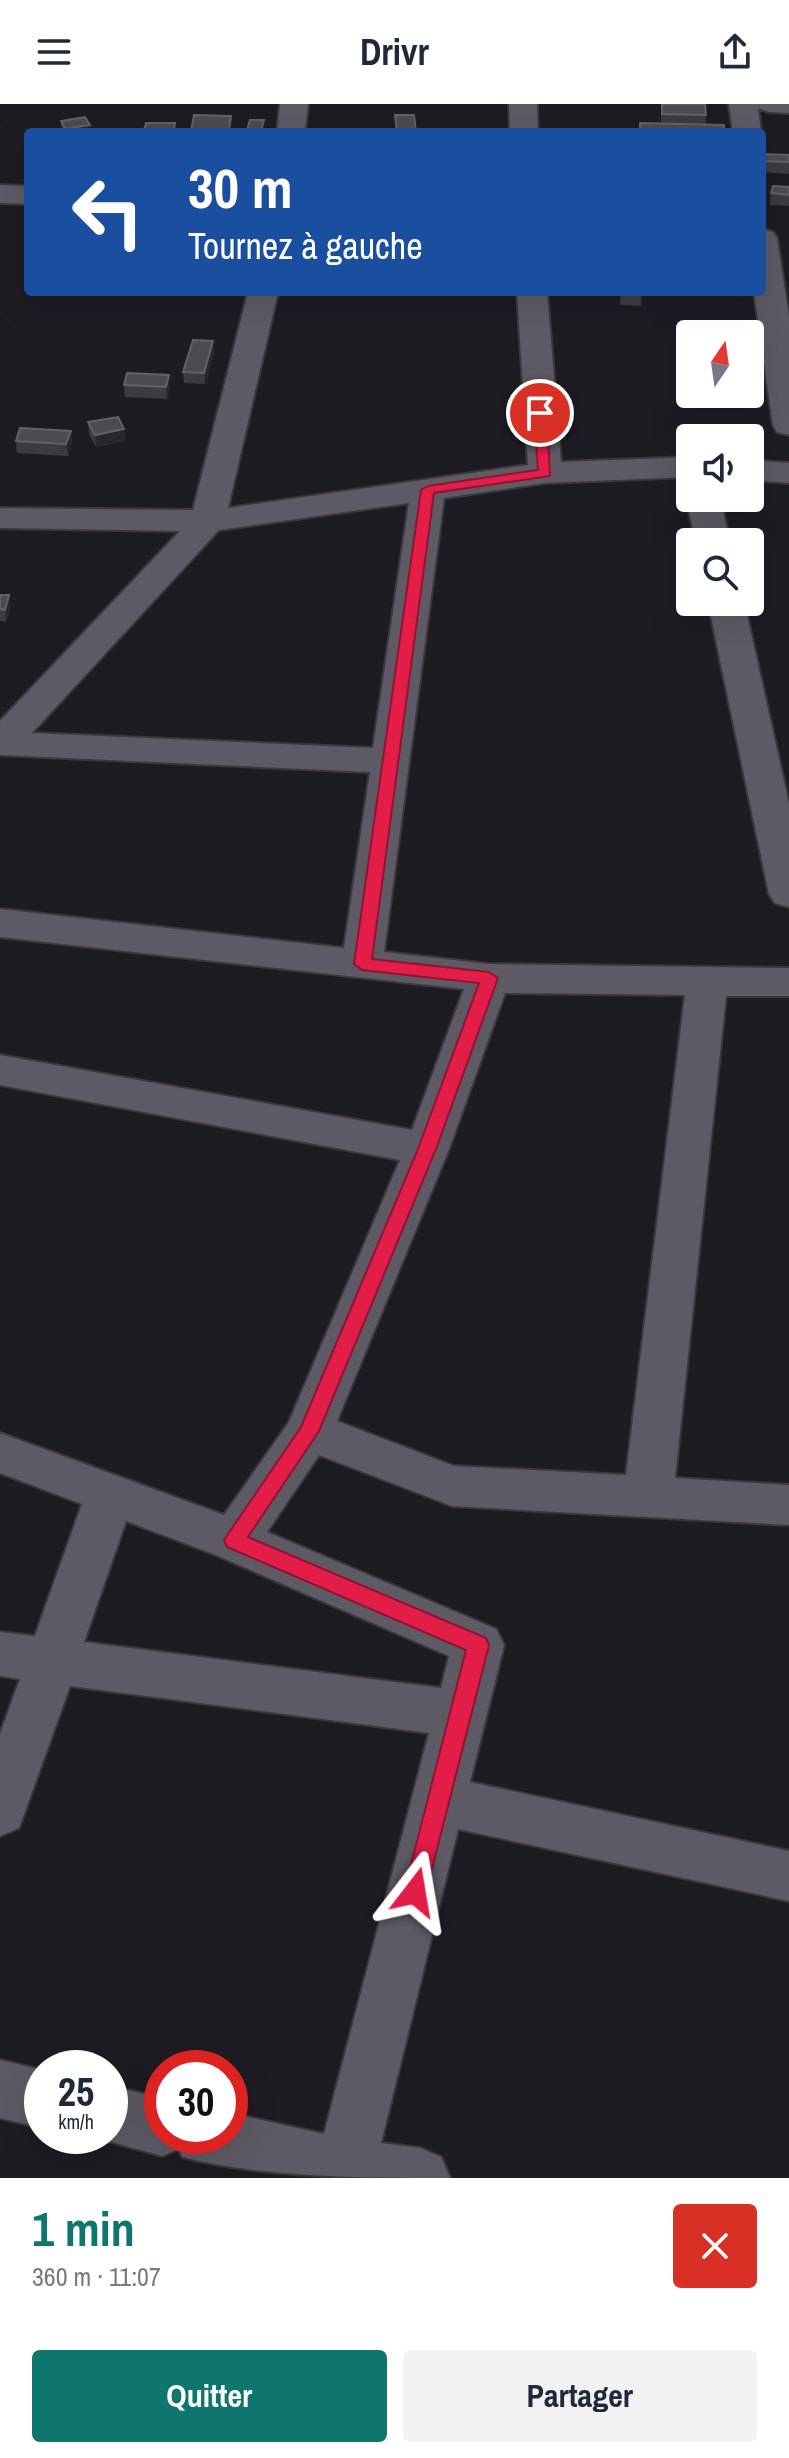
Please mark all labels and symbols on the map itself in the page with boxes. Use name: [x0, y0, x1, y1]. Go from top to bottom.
north arrow: [676, 320, 764, 408]
pin: [506, 379, 574, 447]
position arrow: [373, 1850, 457, 1934]
speed limit sign: 30: [144, 2050, 248, 2154]

